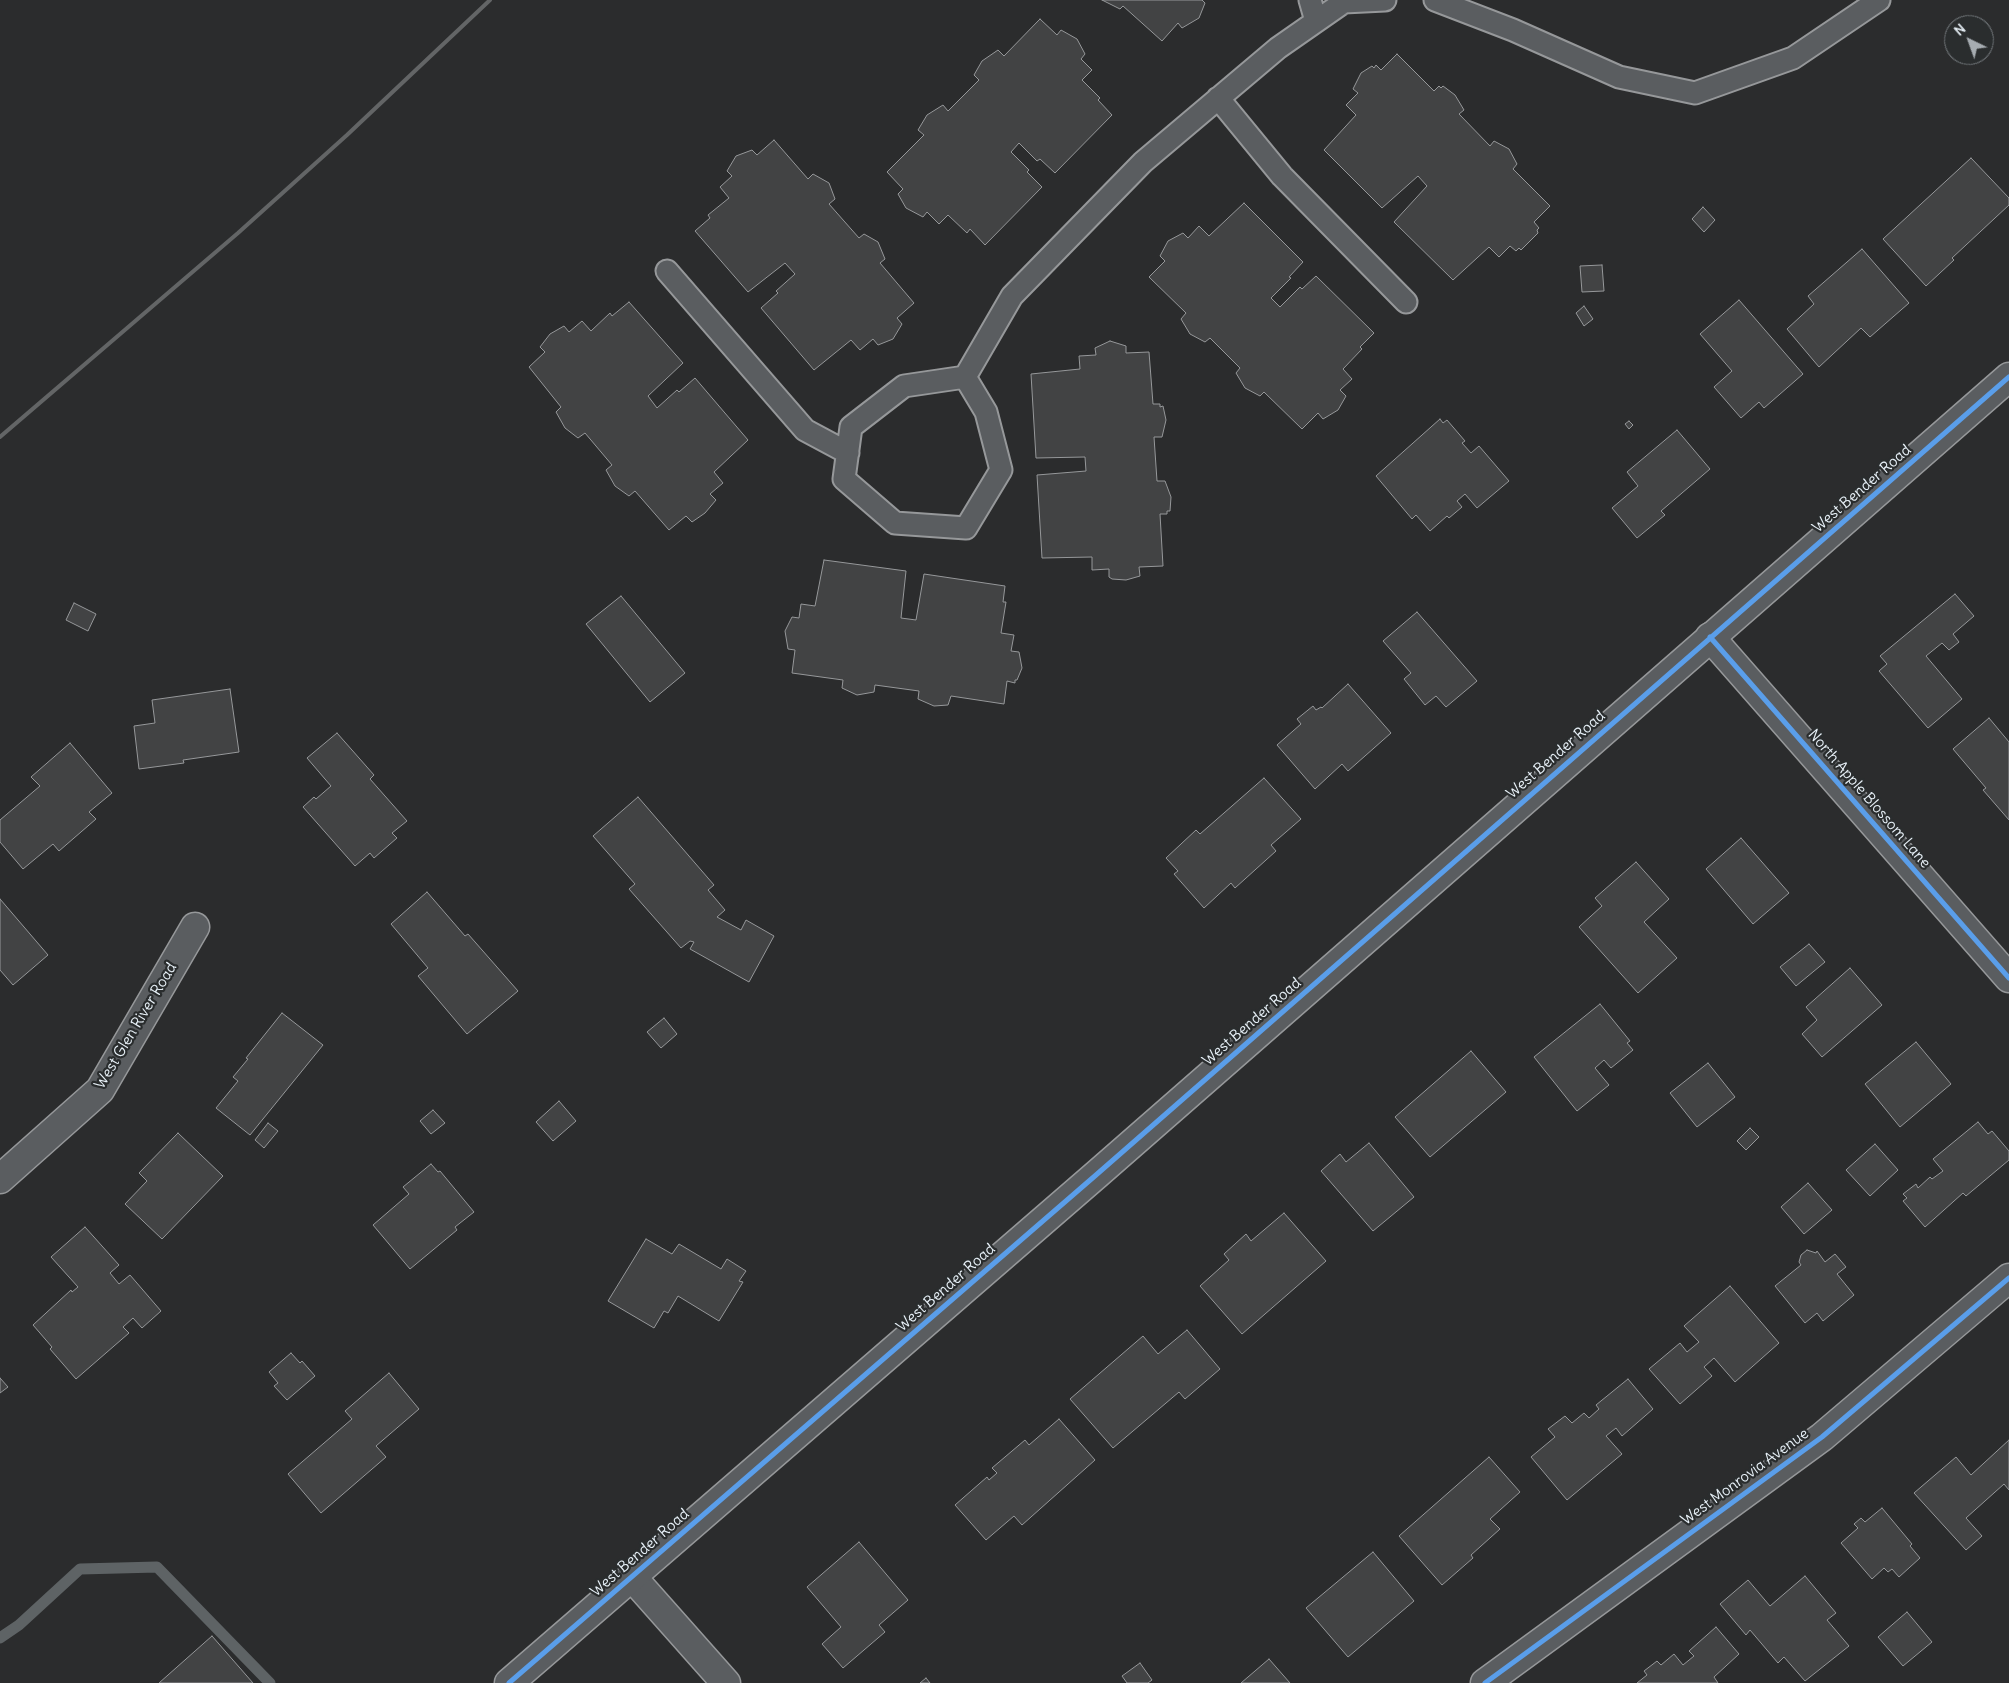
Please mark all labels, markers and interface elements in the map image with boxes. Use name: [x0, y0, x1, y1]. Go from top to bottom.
north arrow: [1944, 15, 1994, 65]
text: N: [1950, 20, 1969, 40]
street label: West Bender Road: [1809, 441, 1915, 537]
street label: West Bender Road: [1503, 707, 1609, 803]
street label: North Apple Blossom Lane: [1804, 726, 1934, 872]
street label: West Glen River Road: [91, 960, 181, 1092]
street label: West Bender Road: [1199, 974, 1305, 1070]
street label: West Bender Road: [893, 1240, 999, 1336]
street label: West Monrovia Avenue: [1678, 1425, 1812, 1529]
street label: West Bender Road: [587, 1505, 693, 1601]

